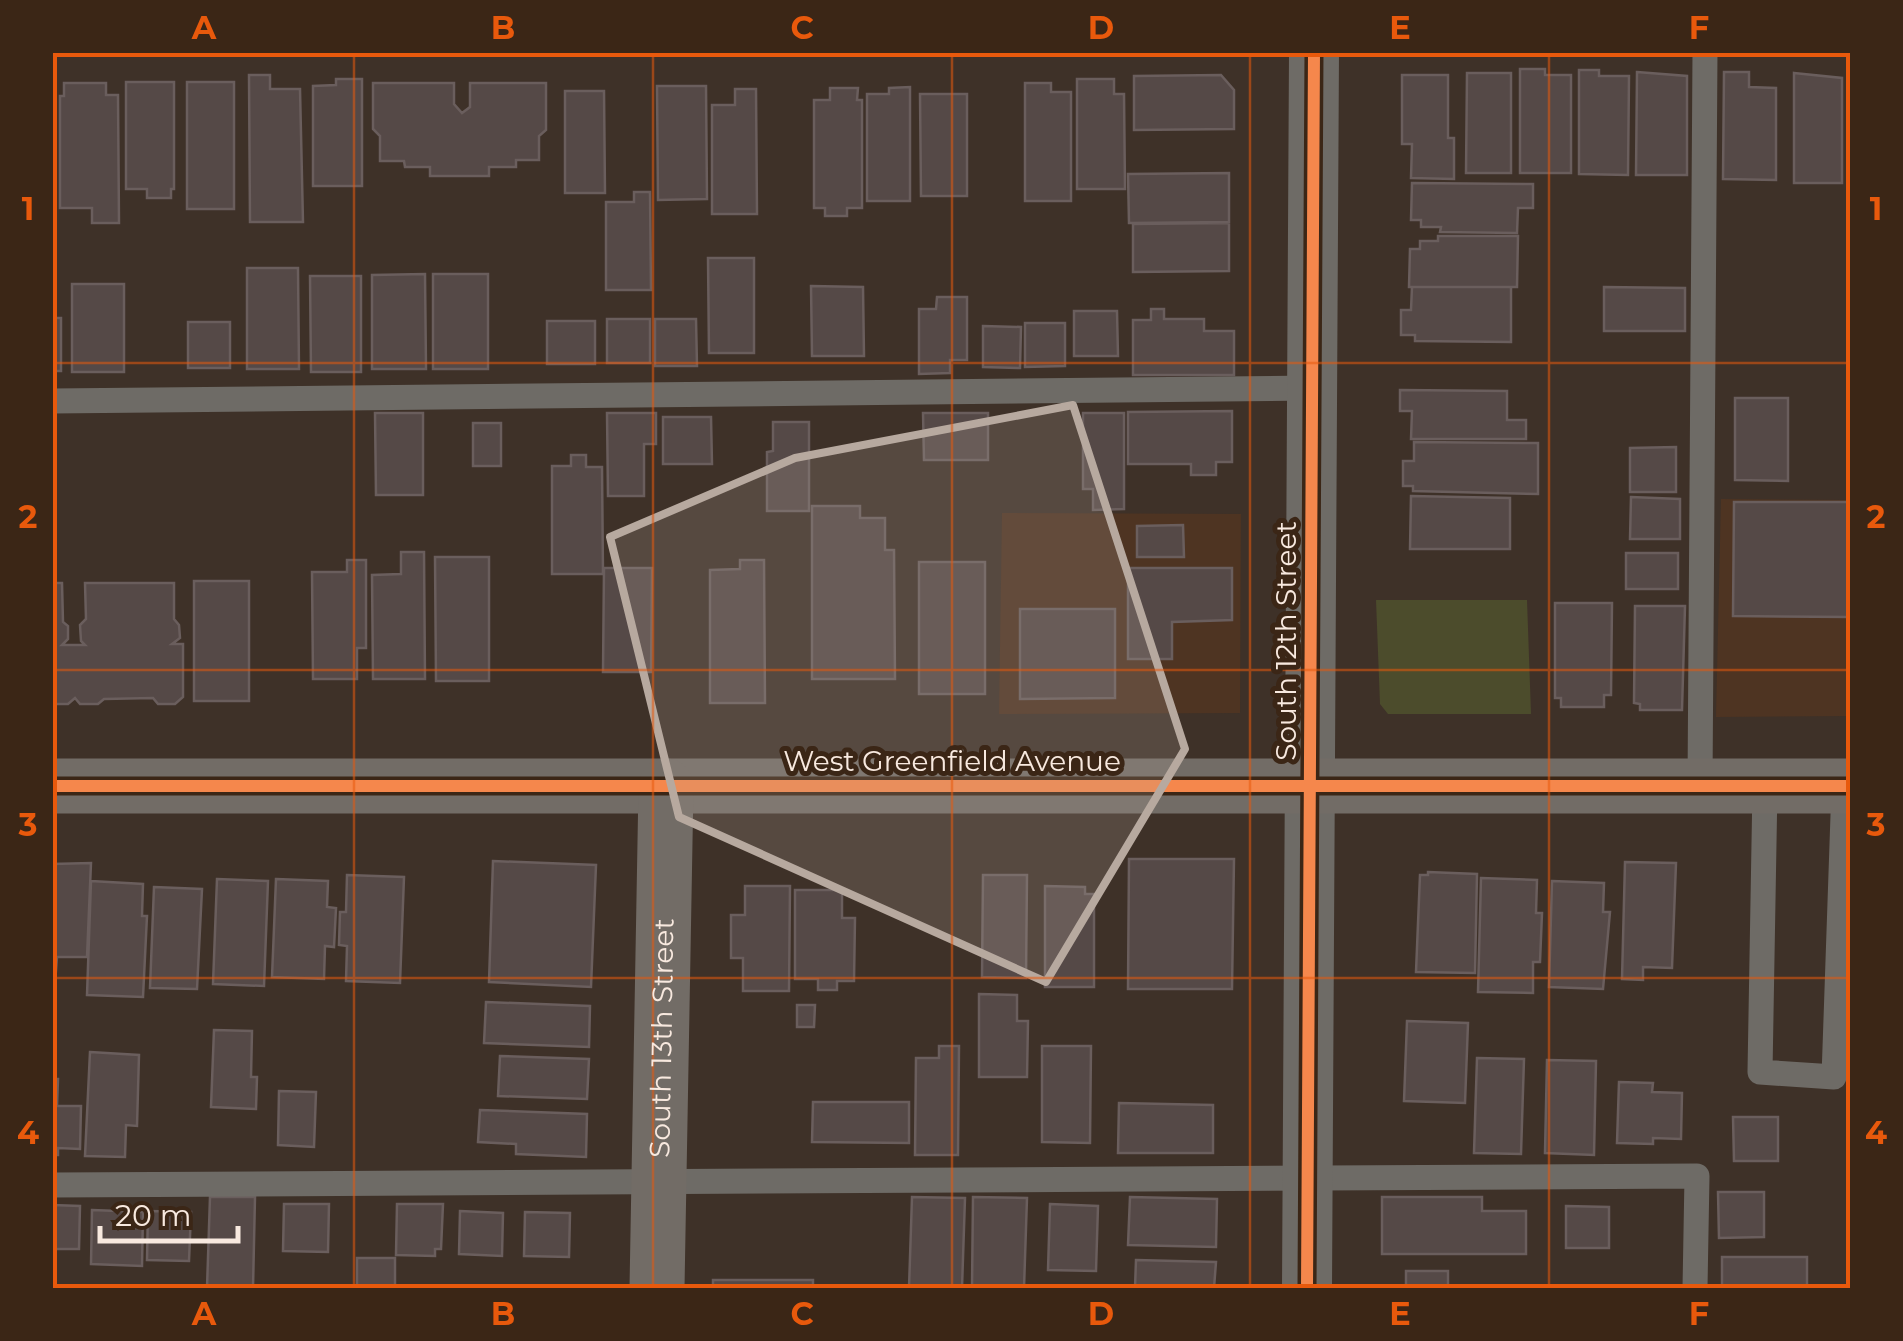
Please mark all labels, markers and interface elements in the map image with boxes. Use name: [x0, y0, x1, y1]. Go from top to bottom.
text: A: [191, 8, 217, 47]
text: B: [491, 8, 515, 47]
text: C: [790, 8, 814, 47]
text: D: [1088, 8, 1114, 47]
text: E: [1389, 8, 1411, 47]
text: F: [1689, 8, 1709, 47]
text: 1: [22, 189, 34, 228]
text: 1: [1870, 189, 1882, 228]
text: 2: [19, 497, 37, 536]
text: 2: [1867, 497, 1885, 536]
street label: South 12th Street: [1269, 521, 1303, 761]
street label: West Greenfield Avenue: [783, 744, 1121, 778]
text: 3: [18, 805, 37, 844]
text: 3: [1866, 805, 1885, 844]
street label: South 13th Street: [642, 918, 681, 1158]
text: 4: [17, 1113, 39, 1152]
text: 4: [1865, 1113, 1887, 1152]
scale bar: [100, 1181, 238, 1243]
text: 20 m: [115, 1197, 192, 1234]
text: A: [191, 1294, 217, 1333]
text: B: [491, 1294, 515, 1333]
text: C: [790, 1294, 814, 1333]
text: D: [1088, 1294, 1114, 1333]
text: E: [1389, 1294, 1411, 1333]
text: F: [1689, 1294, 1709, 1333]

